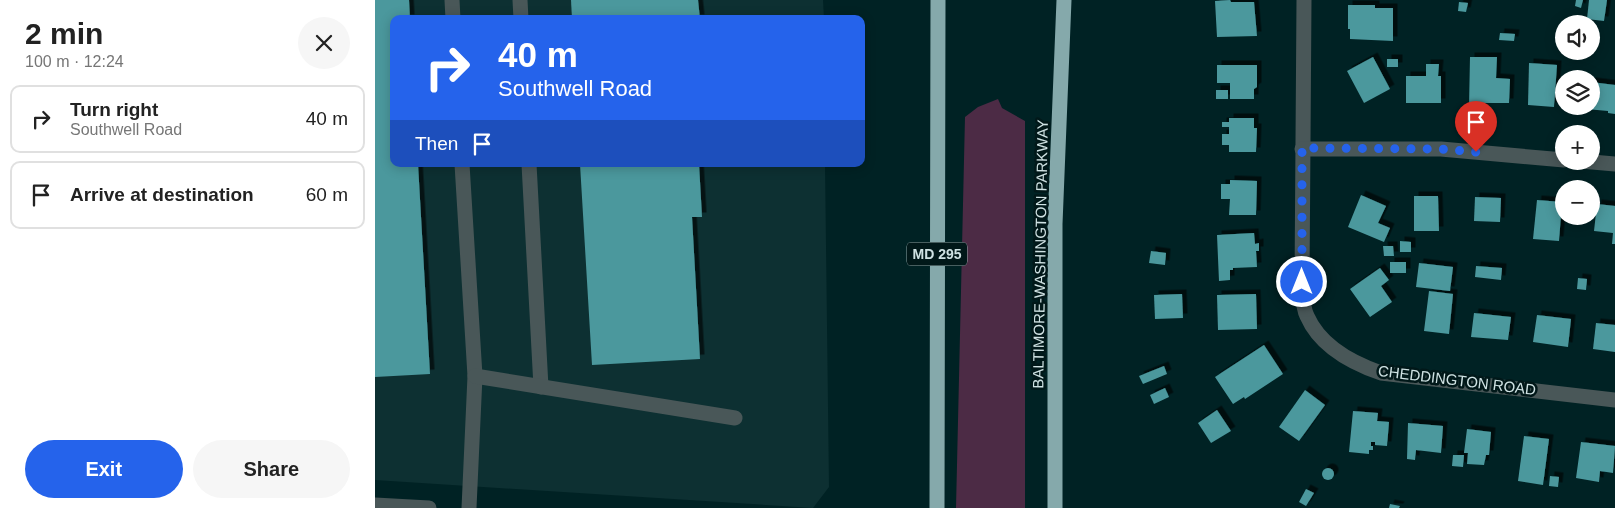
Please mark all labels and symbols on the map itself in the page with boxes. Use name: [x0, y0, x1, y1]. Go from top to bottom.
pin: [1455, 101, 1497, 152]
street label: BALTIMORE-WASHINGTON PARKWAY: [1029, 119, 1051, 389]
road number: MD 295: [907, 242, 967, 266]
position arrow: [1275, 255, 1327, 307]
street label: CHEDDINGTON ROAD: [1377, 362, 1537, 398]

